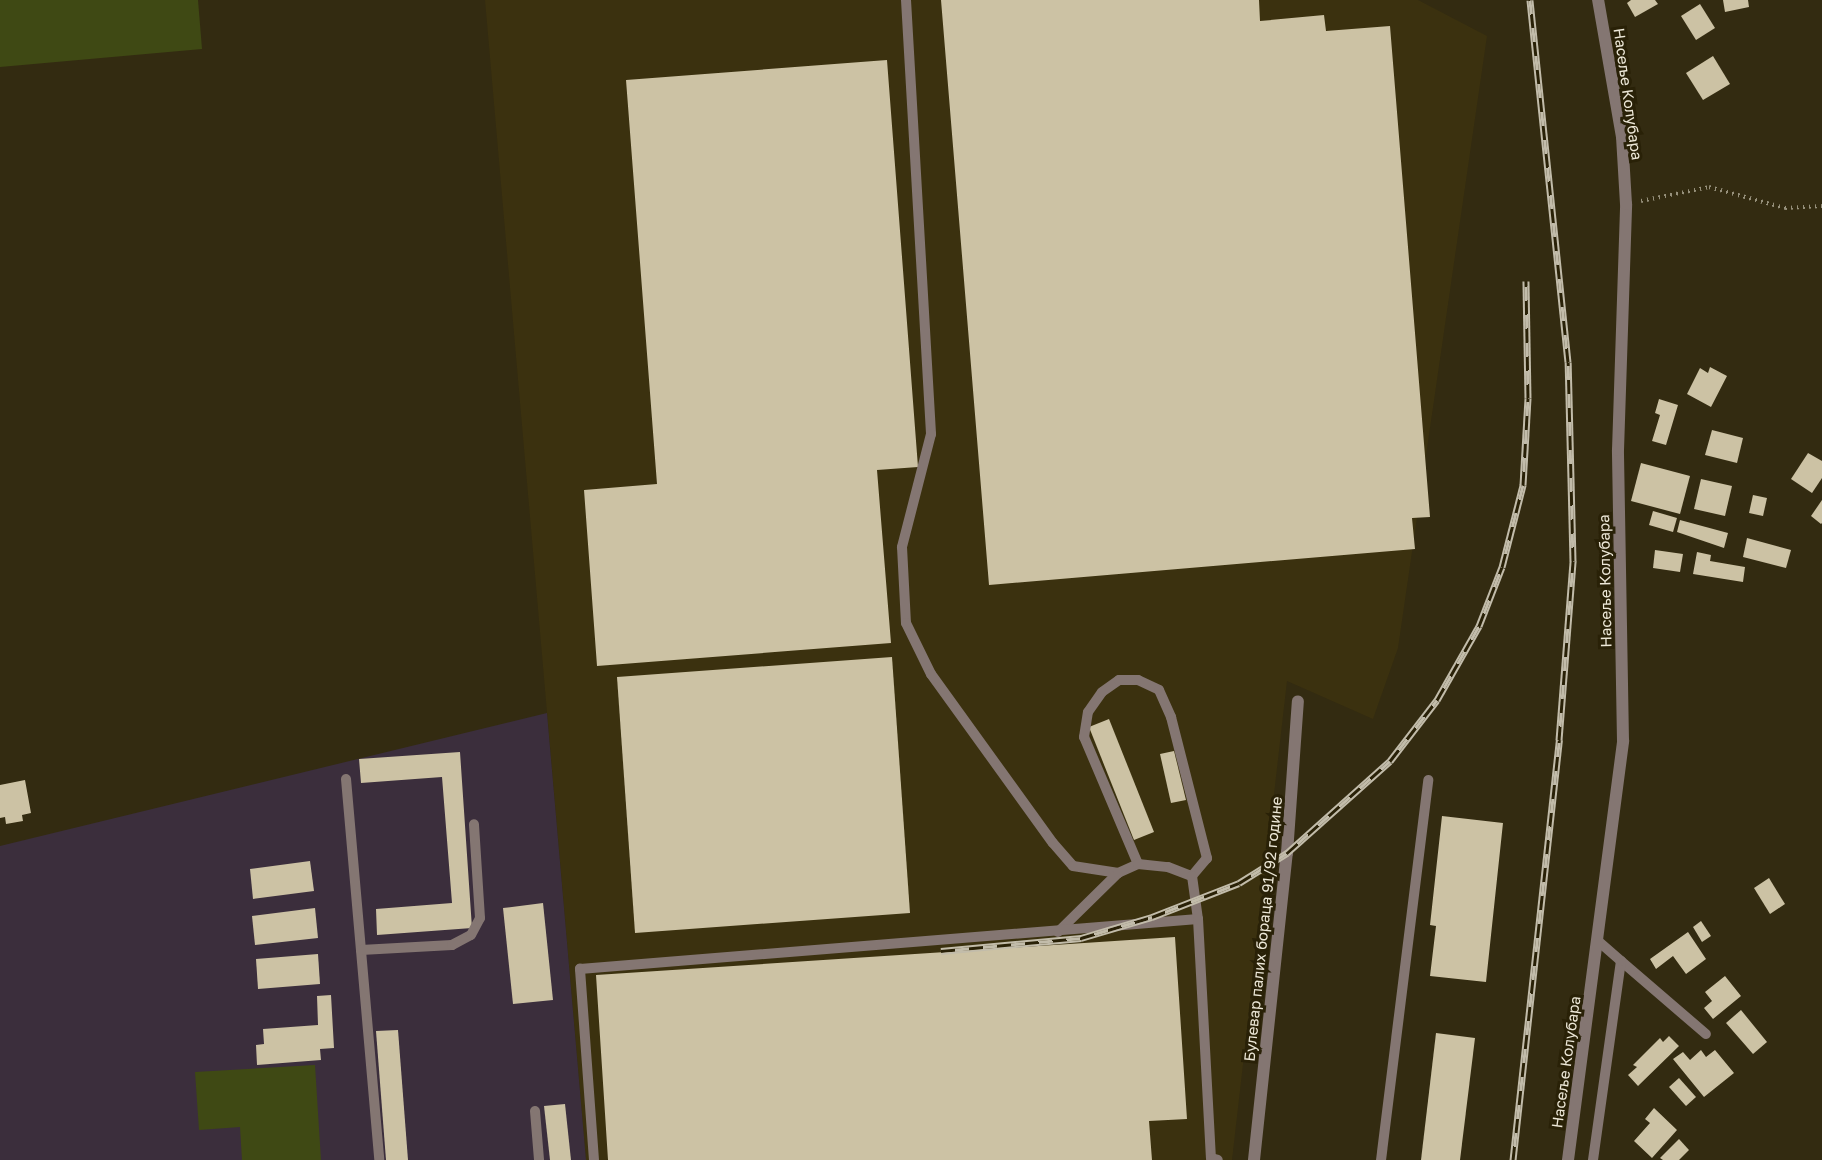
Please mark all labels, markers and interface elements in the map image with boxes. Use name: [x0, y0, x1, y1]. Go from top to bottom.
street label: Насеље Колубара: [1610, 27, 1646, 161]
street label: Насеље Колубара: [1595, 514, 1615, 648]
street label: Булевар палих бораца 91/92 године: [1240, 796, 1286, 1062]
street label: Насеље Колубара: [1548, 995, 1584, 1129]

